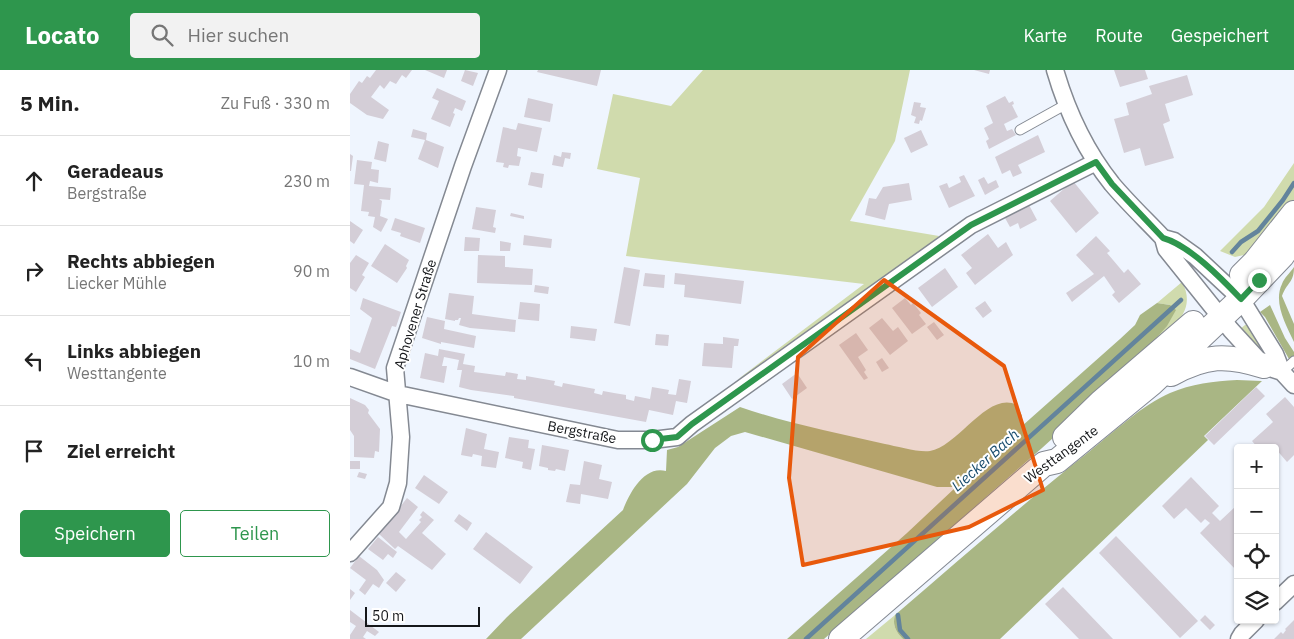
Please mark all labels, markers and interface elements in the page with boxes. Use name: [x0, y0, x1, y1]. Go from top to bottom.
search box: [130, 13, 480, 58]
text: Locato: [25, 19, 100, 51]
icon: search: [148, 21, 176, 49]
text: Hier suchen: [188, 23, 289, 47]
text: Karte: [1024, 24, 1067, 47]
text: Route: [1095, 24, 1143, 47]
text: Gespeichert: [1171, 24, 1269, 47]
text: 5 Min.: [20, 89, 80, 117]
text: Zu Fuß · 330 m: [221, 93, 330, 113]
text: Geradeaus: [67, 159, 164, 183]
icon: ahead: [20, 167, 48, 195]
text: 230 m: [283, 171, 330, 191]
text: Bergstraße: [67, 183, 147, 203]
text: Rechts abbiegen: [67, 249, 215, 273]
icon: right: [20, 257, 48, 285]
street label: Aphovener Straße: [390, 257, 440, 371]
text: 90 m: [293, 261, 330, 281]
route end: [1248, 269, 1271, 292]
text: Liecker Mühle: [67, 273, 167, 293]
text: Links abbiegen: [67, 339, 201, 363]
icon: left: [20, 347, 48, 375]
text: 10 m: [293, 351, 330, 371]
text: Westtangente: [67, 363, 167, 383]
street label: Bergstraße: [546, 416, 618, 448]
street label: Westtangente: [1020, 421, 1102, 487]
water label: Liecker Bach: [947, 425, 1023, 495]
route start: [641, 429, 664, 452]
icon: arrive: [20, 437, 48, 465]
text: Ziel erreicht: [67, 439, 175, 463]
map controls: [1234, 444, 1279, 624]
button: +: [1234, 444, 1279, 489]
button: −: [1234, 489, 1279, 534]
button: Speichern: [20, 510, 170, 557]
button: Teilen: [180, 510, 330, 557]
button: locate: [1234, 534, 1279, 579]
button: layers: [1234, 579, 1279, 624]
scale bar: [365, 604, 480, 627]
text: 50 m: [372, 607, 404, 625]

